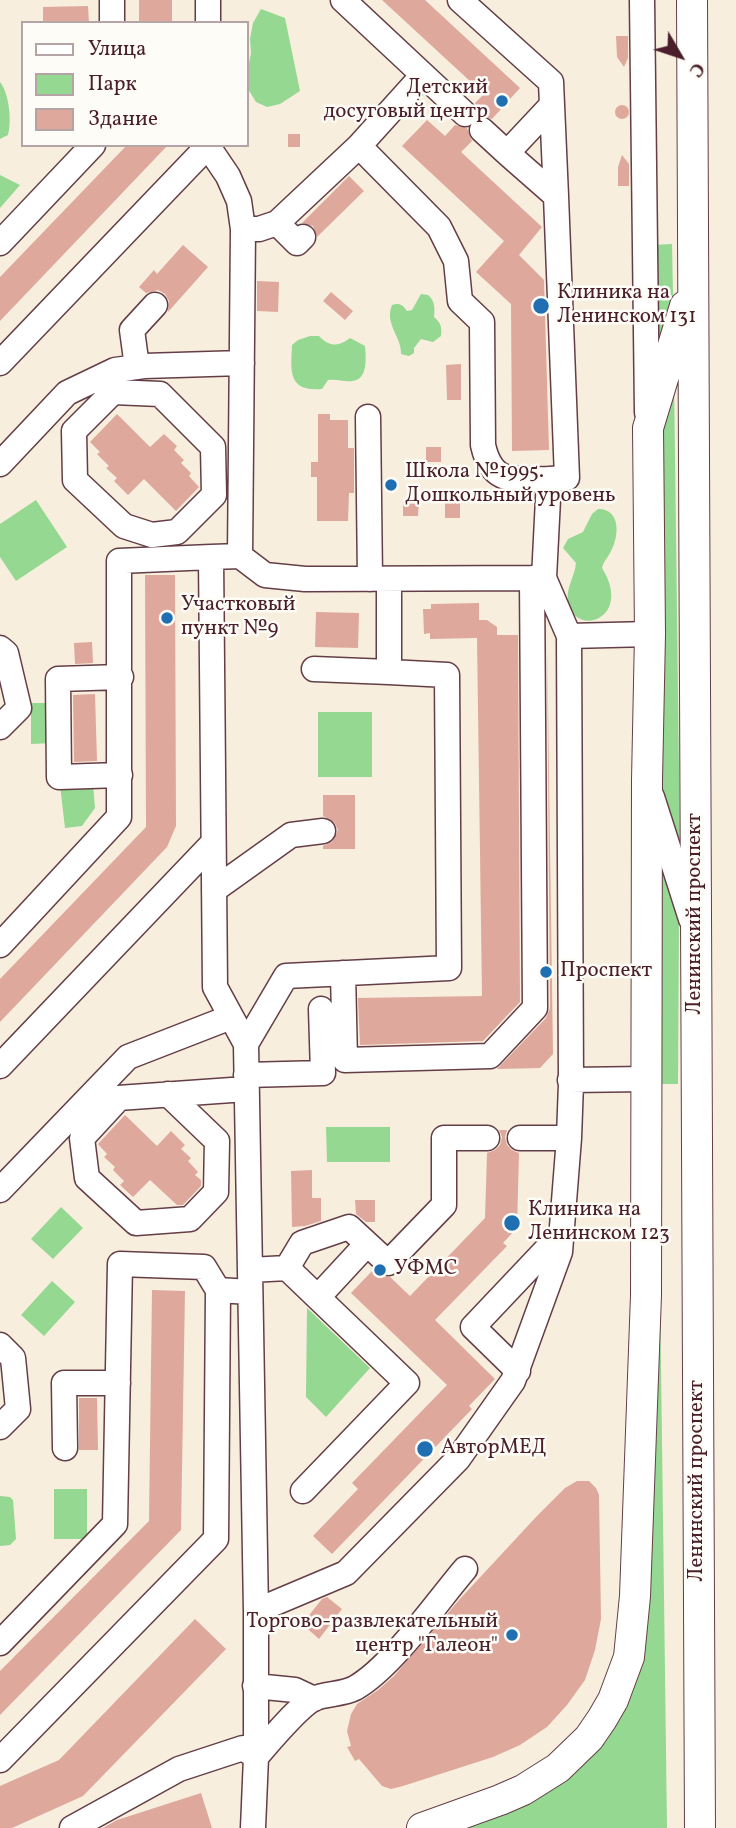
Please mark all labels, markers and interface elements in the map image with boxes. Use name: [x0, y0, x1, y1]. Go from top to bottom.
legend: [21, 21, 248, 147]
north arrow: [645, 21, 715, 91]
text: Улица: [88, 35, 146, 64]
text: С: [682, 56, 710, 82]
text: Парк: [88, 70, 137, 99]
place label: Детский досуговый центр: [323, 76, 488, 126]
marker: Детский досуговый центр: [494, 93, 510, 109]
text: Здание: [88, 105, 158, 134]
place label: Клиника на Ленинском 131: [557, 281, 696, 331]
marker: Клиника на Ленинском 131: [531, 296, 551, 316]
place label: Школа №1995. Дошкольный уровень: [405, 460, 616, 510]
marker: Школа №1995. Дошкольный уровень: [383, 477, 399, 493]
place label: Участковый пункт №9: [181, 593, 295, 643]
marker: Участковый пункт №9: [159, 610, 175, 626]
street label: Ленинский проспект: [683, 813, 709, 1015]
place label: Проспект: [560, 959, 652, 985]
marker: Проспект: [538, 964, 554, 980]
place label: Клиника на Ленинском 123: [528, 1198, 670, 1248]
marker: Клиника на Ленинском 123: [502, 1213, 522, 1233]
place label: УФМС: [394, 1257, 457, 1283]
marker: УФМС: [372, 1262, 388, 1278]
street label: Ленинский проспект: [685, 1380, 711, 1582]
place label: АвторМЕД: [441, 1436, 547, 1462]
marker: АвторМЕД: [415, 1439, 435, 1459]
place label: Торгово-развлекательный центр "Галеон": [246, 1610, 498, 1660]
marker: Торгово-развлекательный центр "Галеон": [504, 1627, 520, 1643]

